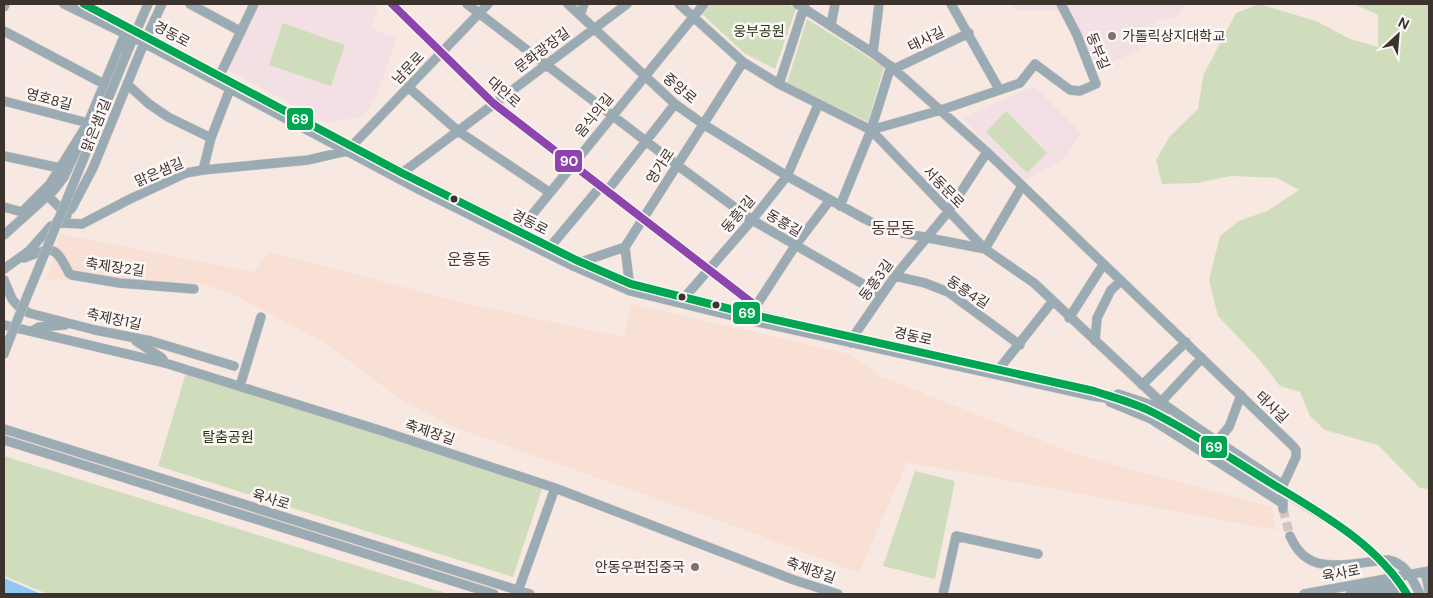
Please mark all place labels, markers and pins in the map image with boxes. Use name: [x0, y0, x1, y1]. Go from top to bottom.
place label: 가톨릭상지대학교: [1122, 27, 1225, 45]
marker: 가톨릭상지대학교: [1106, 30, 1118, 42]
unlabelled marker: [449, 194, 459, 204]
unlabelled marker: [677, 292, 687, 302]
unlabelled marker: [711, 300, 721, 310]
place label: 안동우편집중국: [595, 558, 685, 576]
marker: 안동우편집중국: [689, 561, 701, 573]

